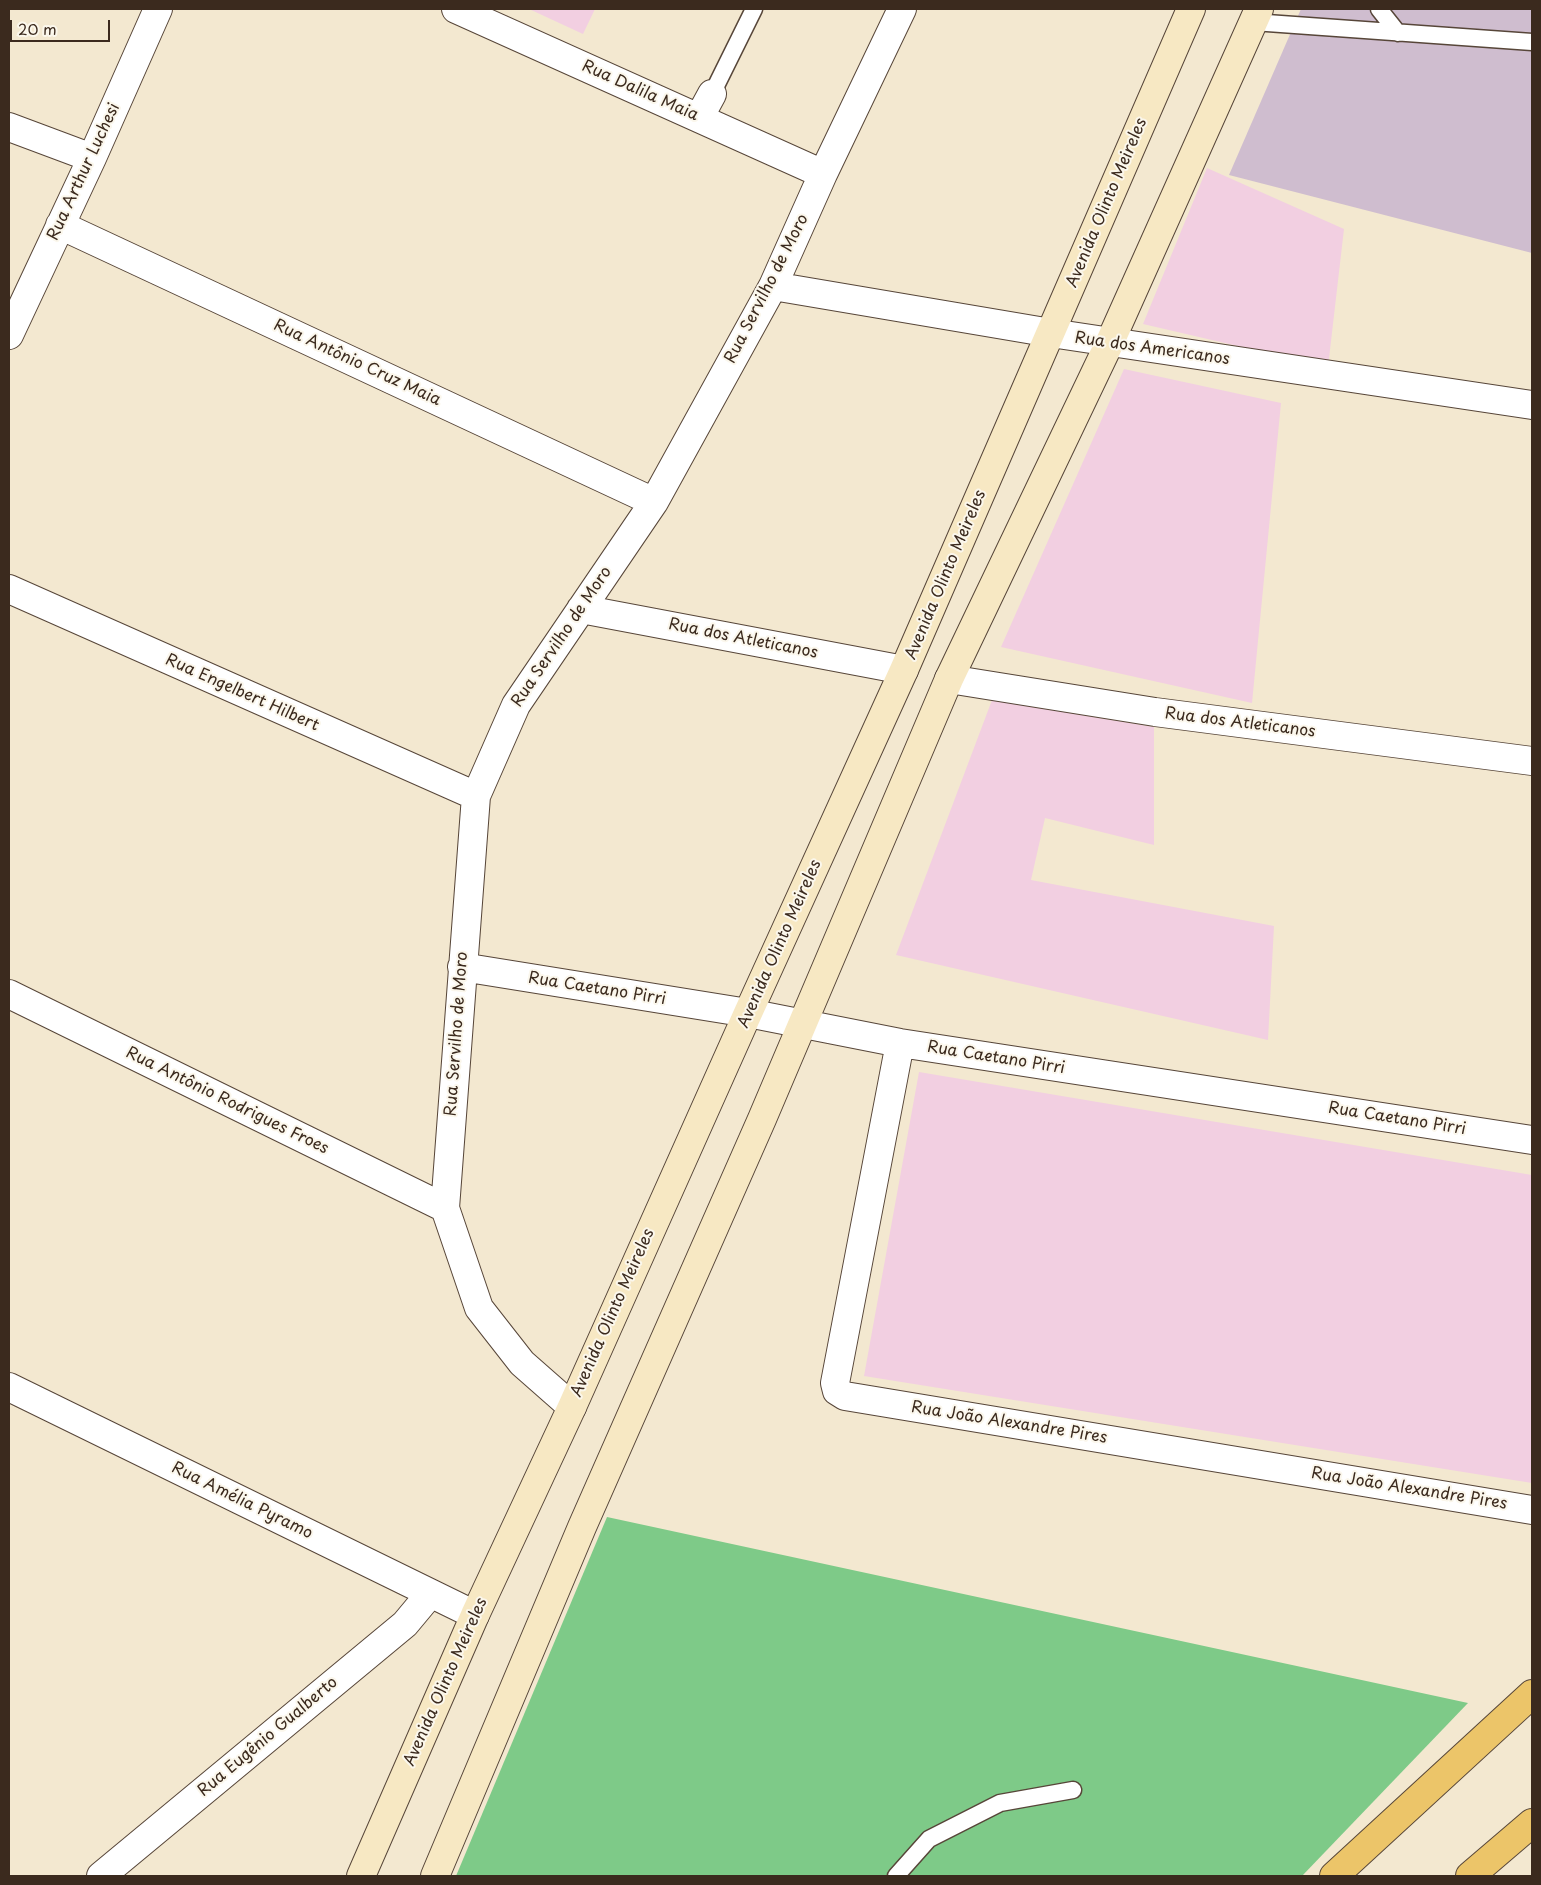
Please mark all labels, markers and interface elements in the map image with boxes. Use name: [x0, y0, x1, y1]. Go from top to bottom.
scale bar: [12, 10, 112, 42]
text: 20 m: [18, 17, 57, 40]
street label: Rua Dalila Maia: [579, 57, 701, 125]
street label: Rua Arthur Luchesi: [44, 100, 124, 244]
street label: Avenida Olinto Meireles: [1063, 115, 1151, 291]
street label: Rua Servilho de Moro: [721, 211, 813, 367]
street label: Rua Antônio Cruz Maia: [270, 316, 444, 410]
street label: Rua dos Americanos: [1073, 329, 1231, 369]
street label: Avenida Olinto Meireles: [902, 487, 990, 663]
street label: Rua Servilho de Moro: [508, 563, 616, 711]
street label: Rua dos Atleticanos: [667, 615, 819, 663]
street label: Rua Engelbert Hilbert: [162, 650, 322, 736]
street label: Rua dos Atleticanos: [1164, 704, 1316, 742]
street label: Avenida Olinto Meireles: [734, 857, 826, 1031]
street label: Rua Servilho de Moro: [442, 951, 472, 1117]
street label: Rua Caetano Pirri: [527, 969, 667, 1009]
street label: Rua Caetano Pirri: [926, 1038, 1066, 1078]
street label: Rua Antônio Rodrigues Froes: [123, 1043, 331, 1159]
street label: Rua Caetano Pirri: [1327, 1099, 1467, 1139]
street label: Avenida Olinto Meireles: [567, 1226, 659, 1400]
street label: Rua João Alexandre Pires: [910, 1398, 1108, 1448]
street label: Rua Amélia Pyramo: [168, 1458, 316, 1544]
street label: Rua João Alexandre Pires: [1310, 1464, 1508, 1514]
street label: Avenida Olinto Meireles: [400, 1595, 492, 1769]
street label: Rua Eugênio Gualberto: [194, 1673, 342, 1801]

